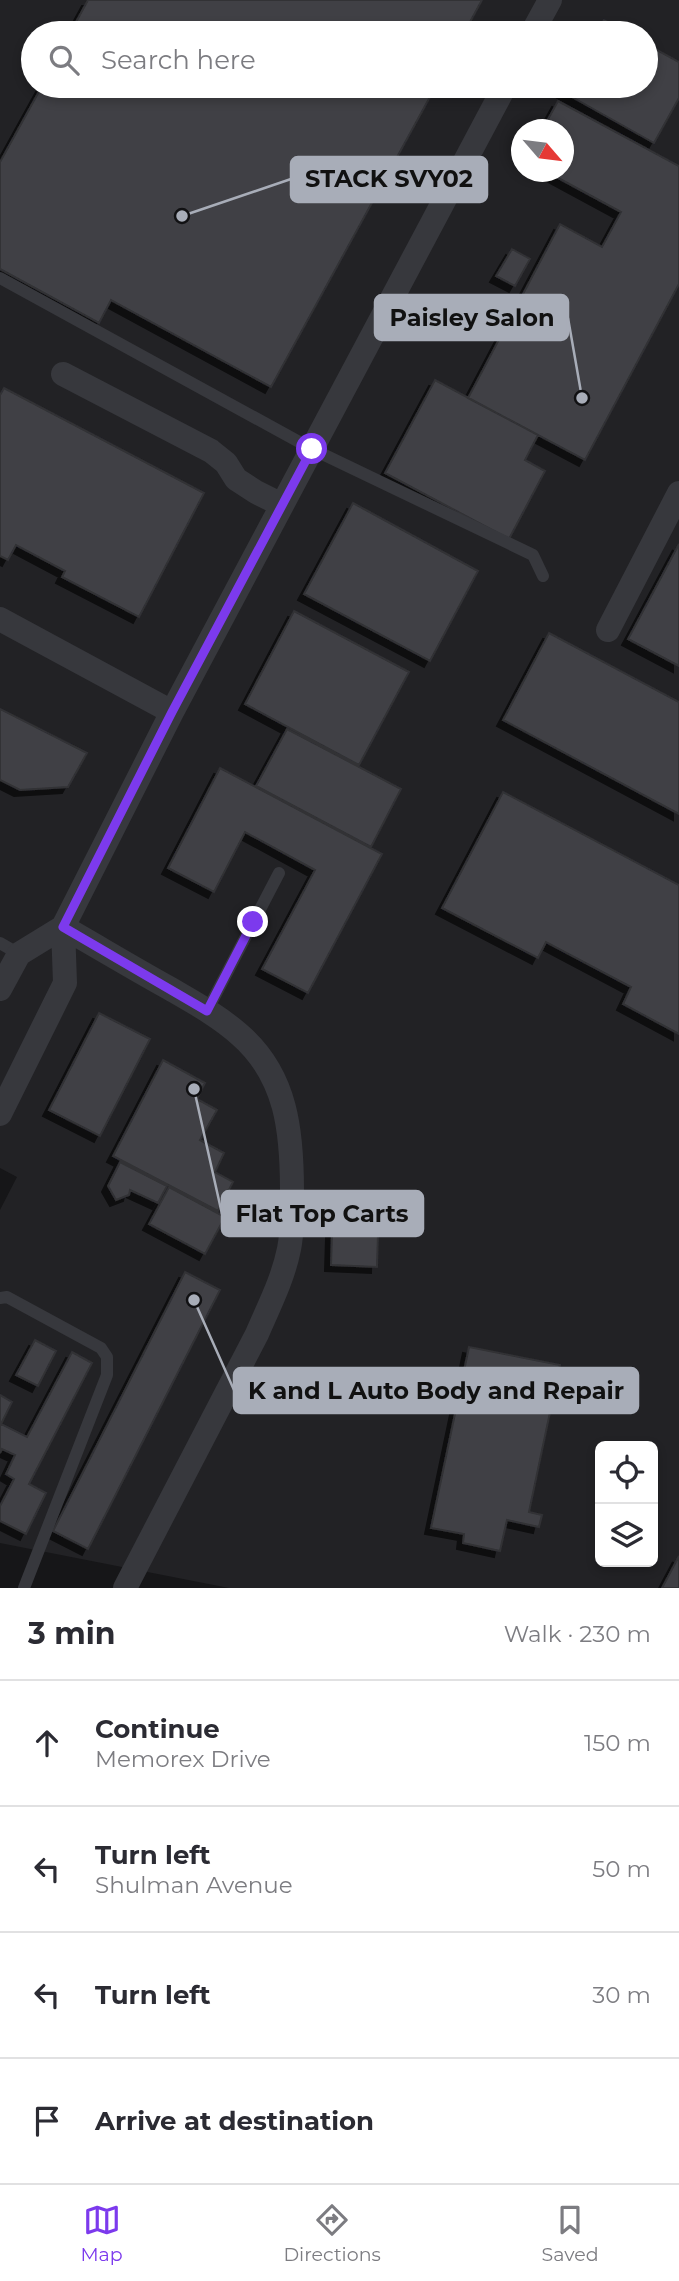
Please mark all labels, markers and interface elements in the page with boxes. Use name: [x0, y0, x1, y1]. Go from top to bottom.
search box: [21, 21, 658, 98]
icon: search: [45, 41, 83, 79]
text: Search here: [101, 44, 256, 76]
north arrow: [511, 119, 574, 182]
callout: STACK SVY02: [291, 157, 487, 202]
text: STACK SVY02: [305, 164, 473, 193]
callout: Paisley Salon: [375, 295, 568, 340]
text: Paisley Salon: [389, 303, 555, 332]
route start: [296, 433, 327, 464]
route end: [237, 906, 268, 937]
callout: Flat Top Carts: [222, 1191, 423, 1236]
text: Flat Top Carts: [235, 1199, 409, 1228]
callout: K and L Auto Body and Repair: [234, 1368, 638, 1413]
text: K and L Auto Body and Repair: [248, 1376, 624, 1405]
map controls: [595, 1441, 658, 1567]
button: locate: [595, 1441, 658, 1504]
button: layers: [595, 1504, 658, 1567]
text: 3 min: [28, 1615, 115, 1652]
text: Walk · 230 m: [504, 1620, 651, 1648]
text: Continue: [95, 1713, 220, 1745]
icon: ahead: [28, 1724, 66, 1762]
text: 150 m: [584, 1729, 651, 1757]
text: Memorex Drive: [95, 1745, 271, 1773]
text: Turn left: [95, 1839, 211, 1871]
icon: left: [28, 1850, 66, 1888]
text: 50 m: [592, 1855, 651, 1883]
text: Shulman Avenue: [95, 1871, 293, 1899]
icon: left: [28, 1976, 66, 2014]
text: Turn left: [95, 1979, 211, 2011]
text: 30 m: [592, 1981, 651, 2009]
icon: arrive: [28, 2102, 66, 2140]
text: Arrive at destination: [95, 2105, 374, 2137]
tab: Map: [80, 2201, 123, 2266]
tab: Directions: [283, 2201, 381, 2266]
tab: Saved: [542, 2201, 599, 2266]

